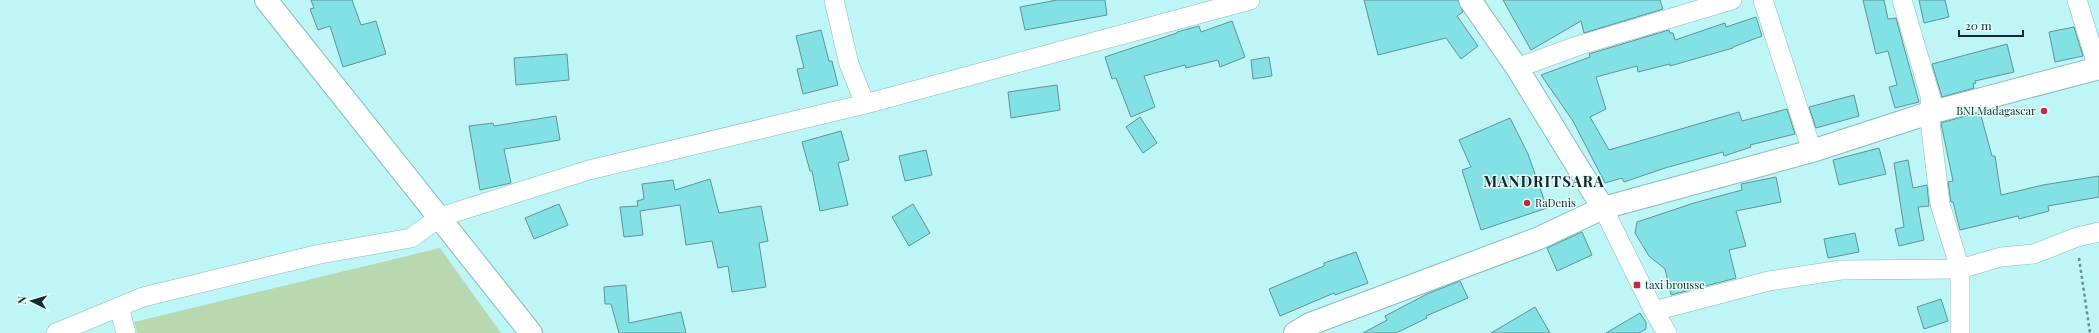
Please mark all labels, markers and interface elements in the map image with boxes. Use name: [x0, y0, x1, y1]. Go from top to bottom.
scale bar: [1959, 12, 2023, 38]
text: 20 m: [1965, 17, 1992, 33]
place label: BNI Madagascar: [1956, 103, 2036, 118]
marker: BNI Madagascar: [2039, 106, 2049, 116]
district label: MANDRITSARA: [1483, 171, 1605, 191]
place label: RaDenis: [1535, 195, 1576, 210]
marker: RaDenis: [1522, 198, 1532, 208]
place label: taxi brousse: [1645, 277, 1705, 292]
marker: taxi brousse: [1632, 280, 1642, 290]
north arrow: [12, 281, 52, 321]
text: N: [14, 295, 29, 305]

